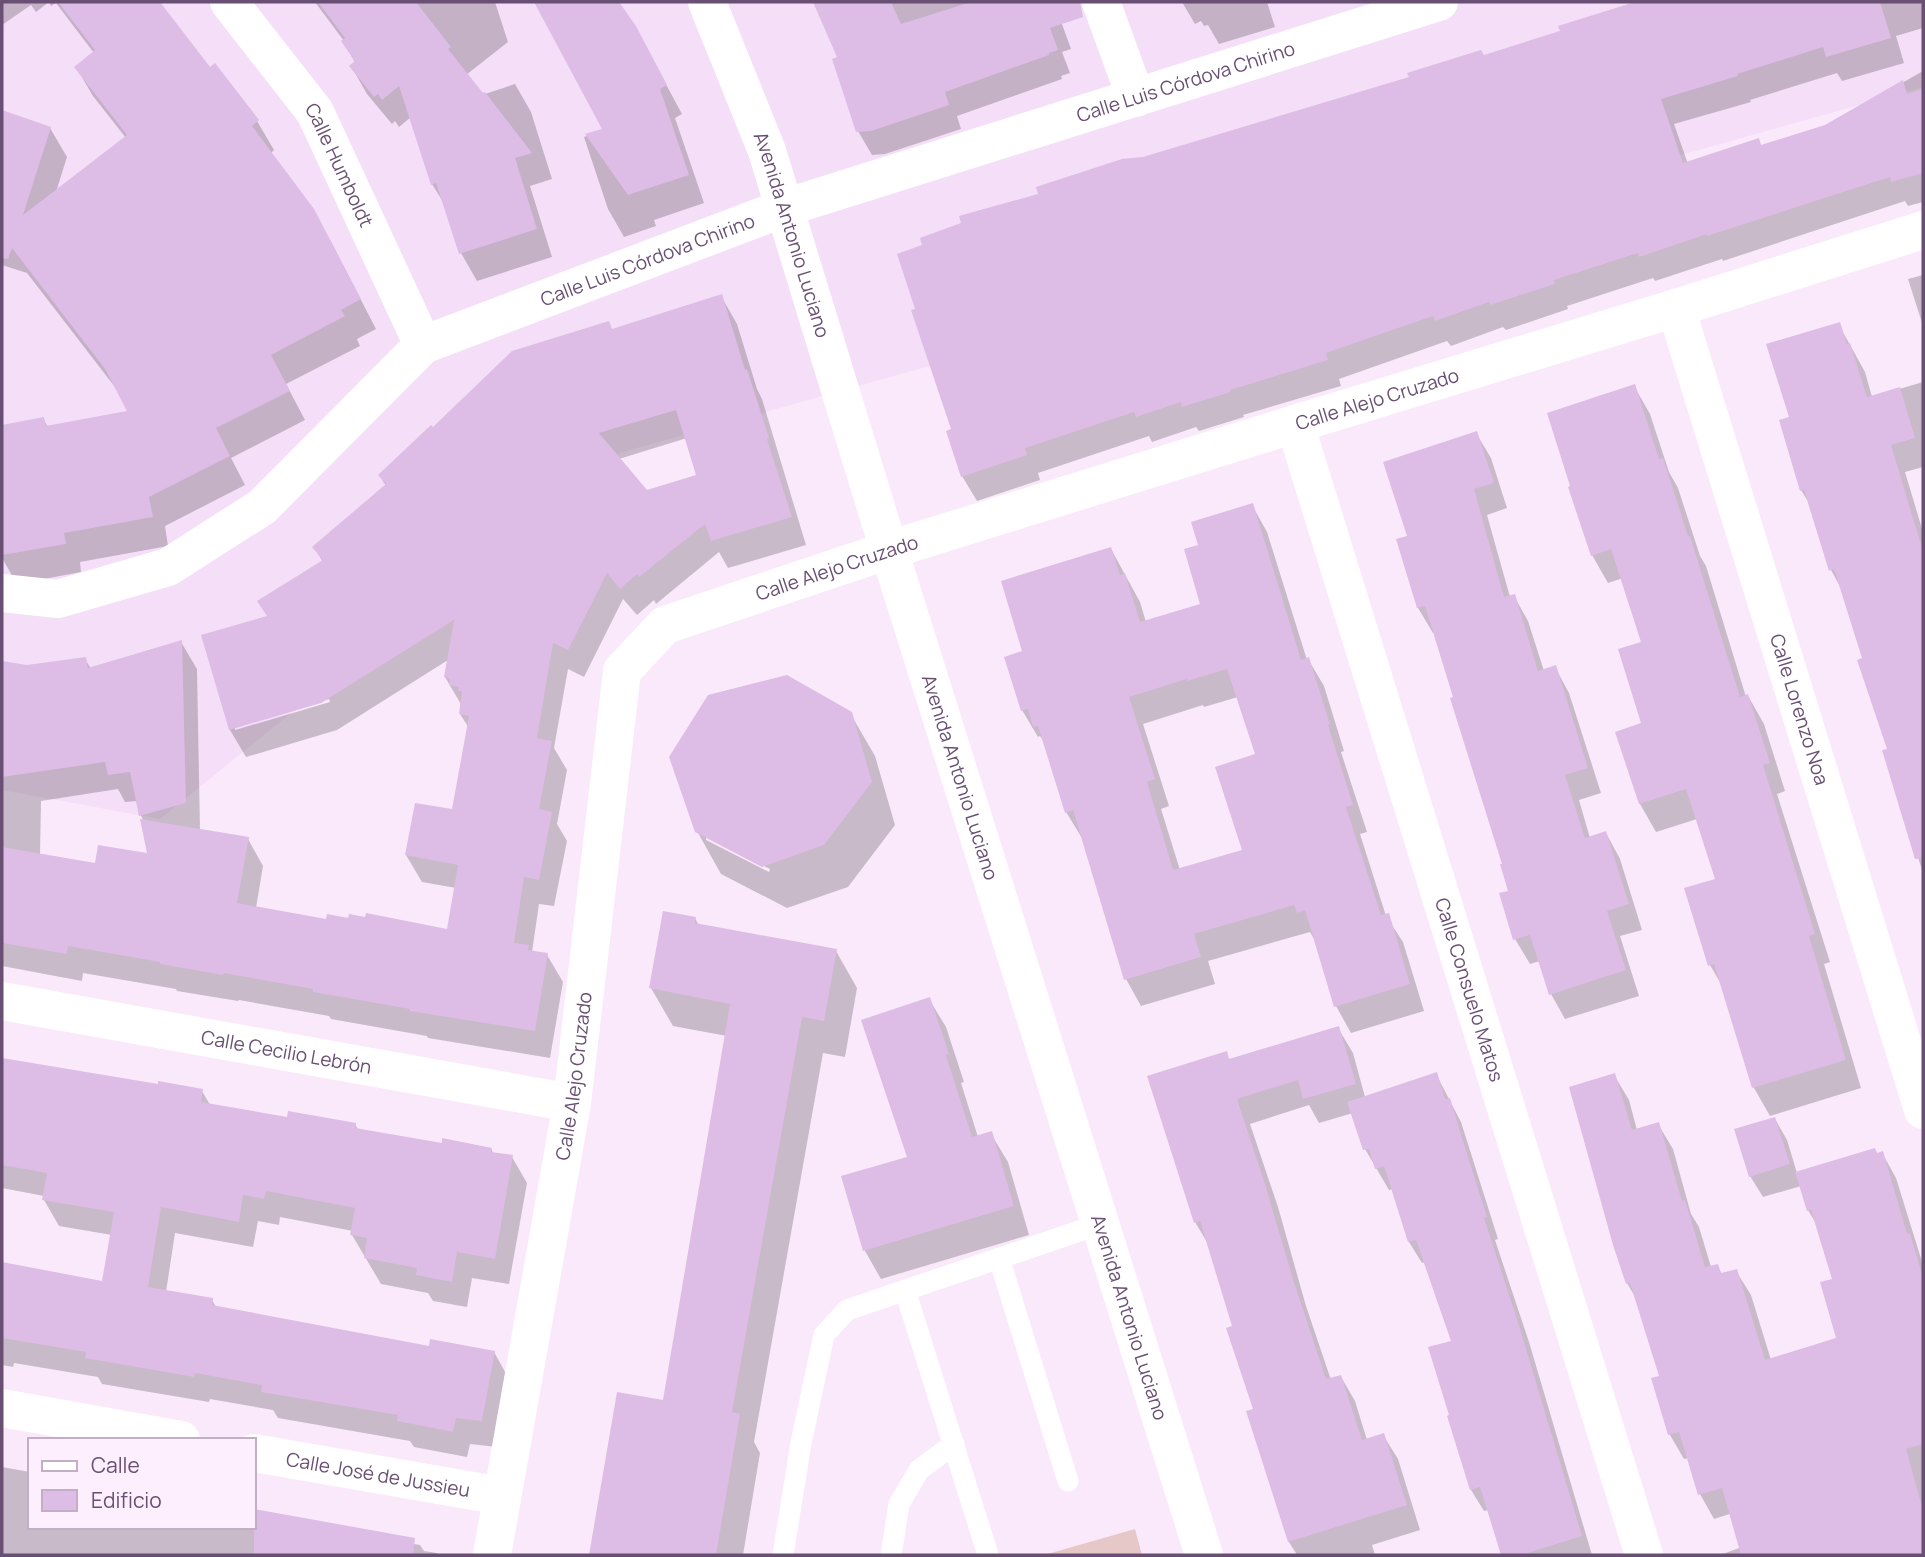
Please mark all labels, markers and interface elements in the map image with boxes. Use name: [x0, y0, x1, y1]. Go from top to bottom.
street label: Calle Luis Córdova Chirino: [1073, 35, 1298, 128]
street label: Calle Humboldt: [299, 97, 380, 231]
street label: Avenida Antonio Luciano: [748, 128, 836, 341]
street label: Calle Luis Córdova Chirino: [537, 207, 759, 312]
street label: Calle Alejo Cruzado: [1292, 362, 1462, 436]
street label: Calle Alejo Cruzado: [752, 529, 921, 607]
street label: Calle Lorenzo Noa: [1764, 631, 1835, 788]
street label: Avenida Antonio Luciano: [916, 671, 1005, 883]
street label: Calle Consuelo Matos: [1429, 895, 1510, 1085]
street label: Calle Alejo Cruzado: [549, 990, 598, 1162]
street label: Calle Cecilio Lebrón: [199, 1024, 374, 1080]
street label: Avenida Antonio Luciano: [1085, 1211, 1174, 1423]
legend: [28, 1438, 256, 1529]
street label: Calle José de Jussieu: [284, 1446, 472, 1503]
text: Calle: [91, 1451, 140, 1479]
text: Edificio: [91, 1486, 162, 1514]

